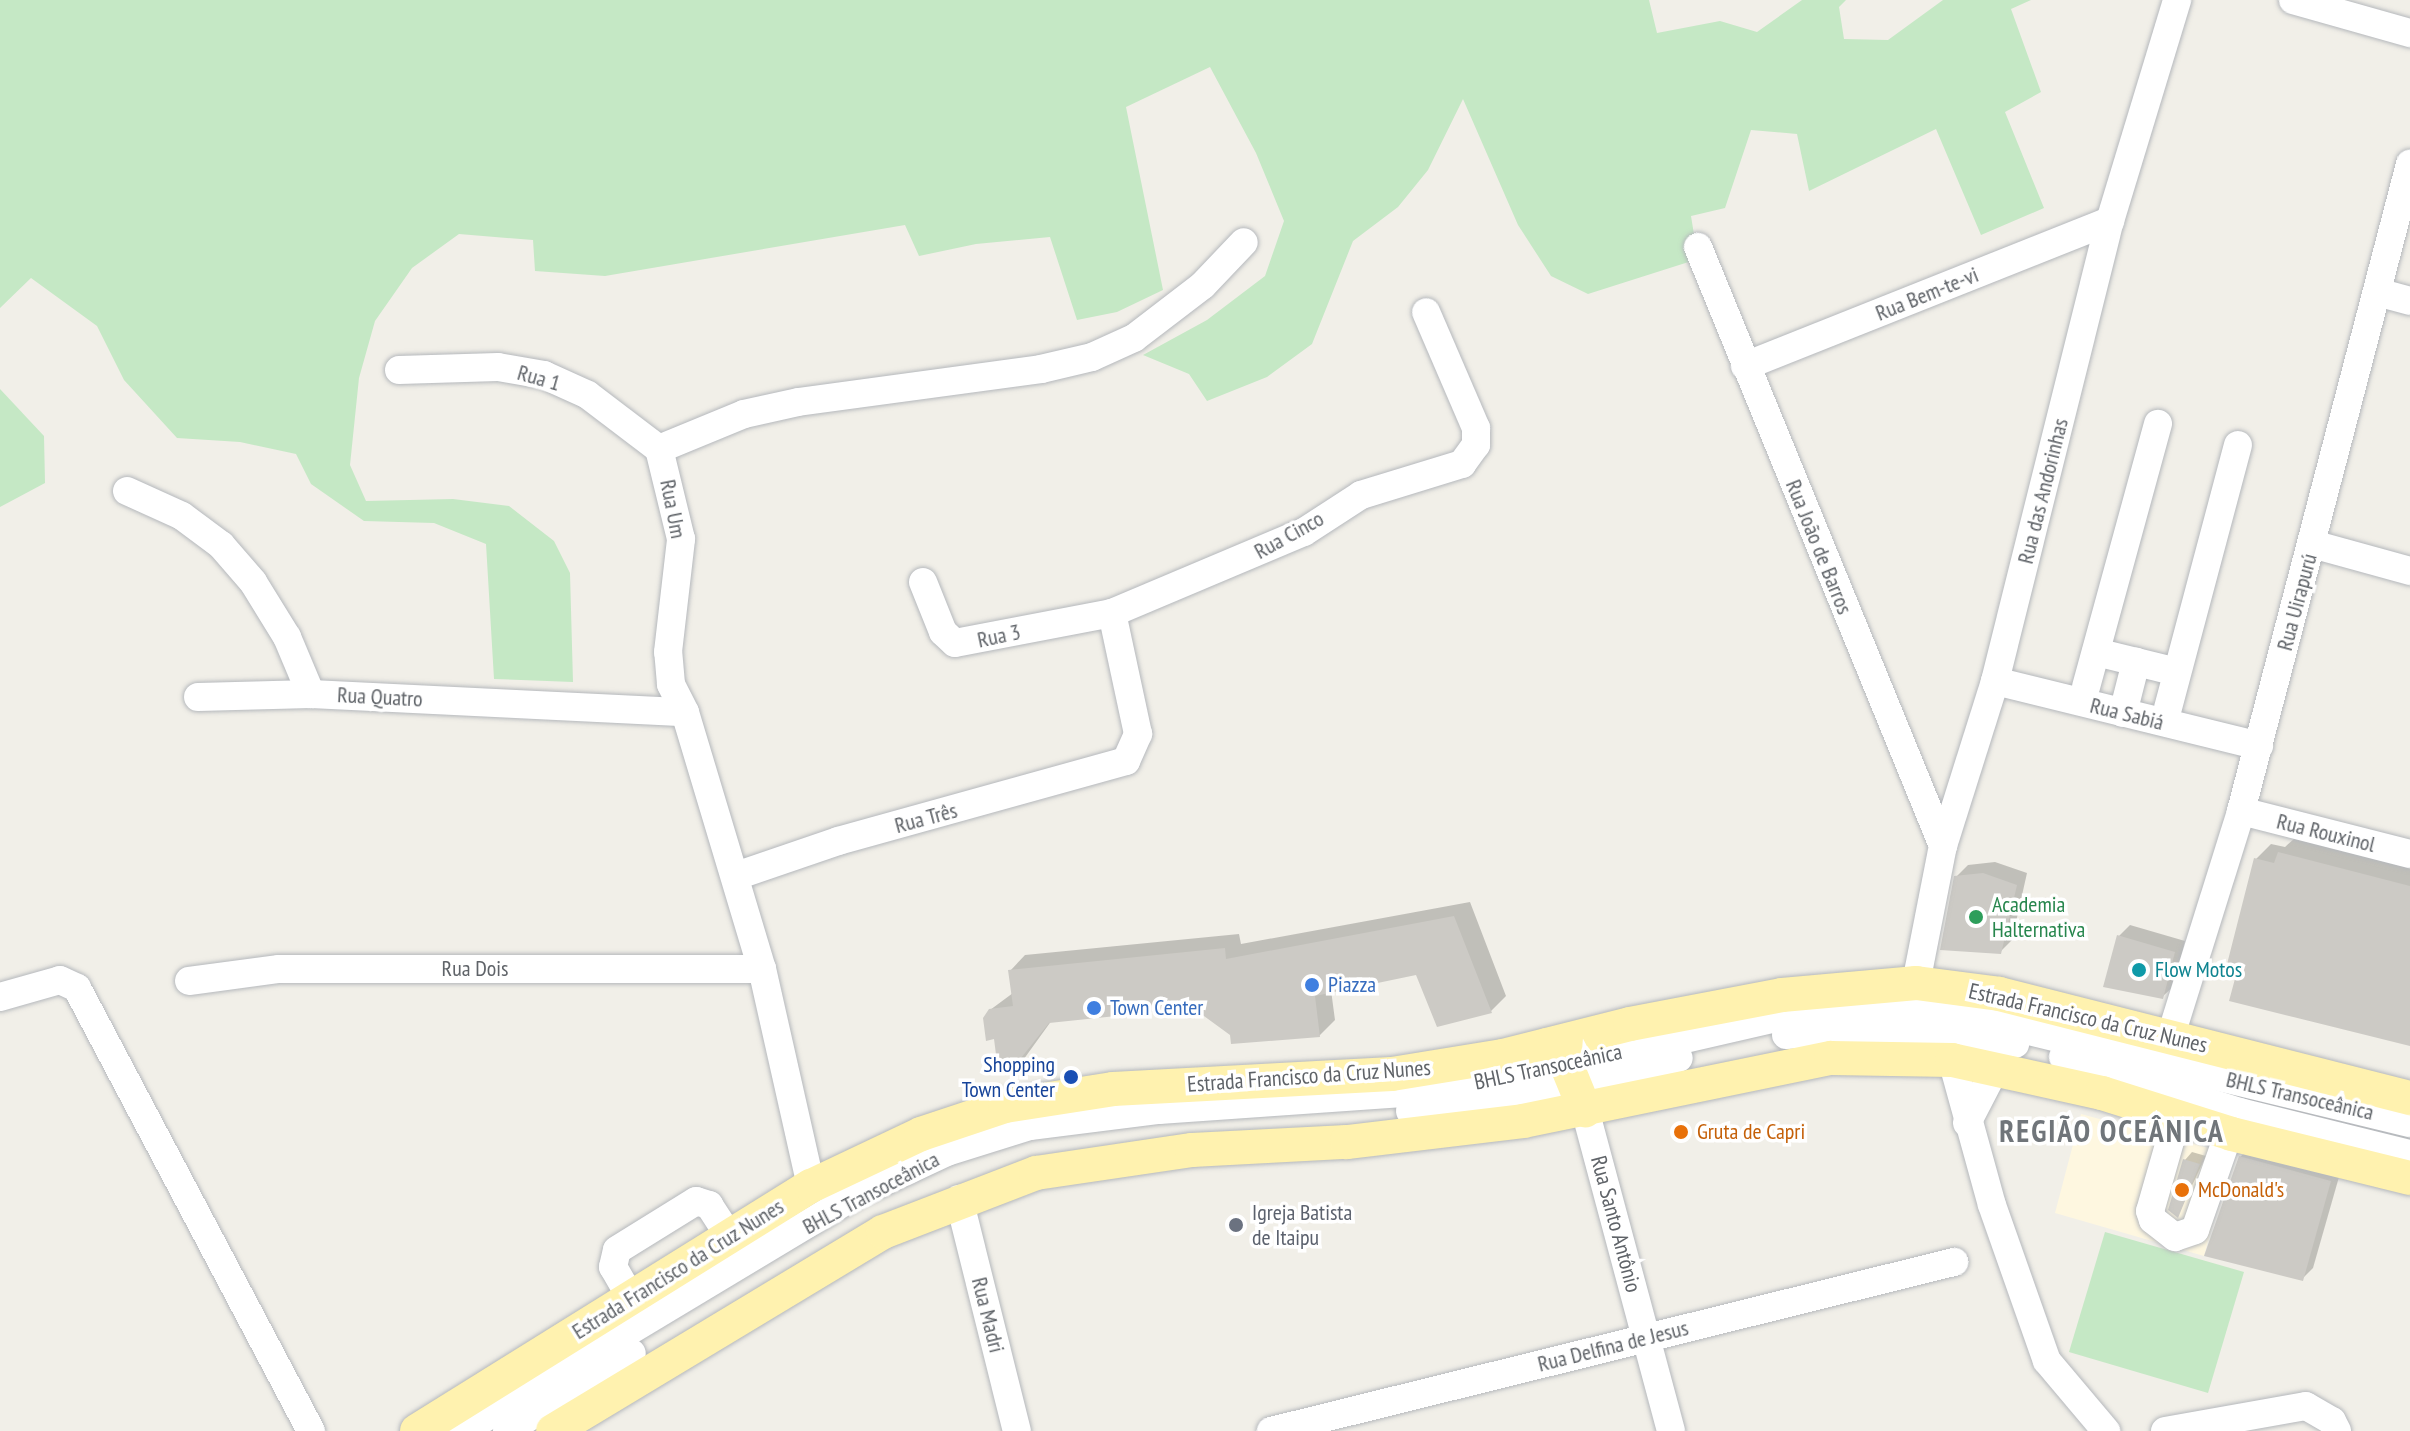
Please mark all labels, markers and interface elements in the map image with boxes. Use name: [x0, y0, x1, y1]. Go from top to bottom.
street label: Rua Bem-te-vi: [1872, 261, 1982, 327]
street label: Rua 1: [514, 359, 564, 397]
street label: Rua das Andorinhas: [2012, 415, 2074, 567]
street label: Rua João de Barros: [1780, 476, 1858, 618]
street label: Rua Um: [654, 477, 692, 541]
street label: Rua Cinco: [1250, 505, 1328, 565]
street label: Rua Uirapurú: [2271, 551, 2323, 653]
street label: Rua 3: [975, 619, 1023, 653]
street label: Rua Quatro: [337, 682, 423, 712]
street label: Rua Sabiá: [2087, 692, 2167, 736]
street label: Rua Três: [892, 797, 960, 839]
street label: Rua Rouxinol: [2274, 808, 2378, 858]
place label: Academia Halternativa: [1992, 891, 2085, 942]
marker: Academia Halternativa: [1967, 908, 1985, 926]
street label: Rua Dois: [442, 956, 508, 982]
place label: Flow Motos: [2155, 957, 2242, 983]
marker: Flow Motos: [2130, 961, 2148, 979]
place label: Piazza: [1328, 972, 1376, 998]
marker: Piazza: [1303, 976, 1321, 994]
street label: Estrada Francisco da Cruz Nunes: [1966, 978, 2210, 1058]
place label: Town Center: [1110, 995, 1203, 1021]
marker: Town Center: [1085, 999, 1103, 1017]
street label: BHLS Transoceânica: [1471, 1038, 1625, 1096]
place label: Shopping Town Center: [962, 1051, 1055, 1102]
street label: Estrada Francisco da Cruz Nunes: [1186, 1054, 1432, 1098]
street label: BHLS Transoceânica: [2223, 1066, 2377, 1126]
marker: Shopping Town Center: [1062, 1068, 1080, 1086]
district label: REGIÃO OCEÂNICA: [1999, 1113, 2225, 1149]
place label: Gruta de Capri: [1697, 1119, 1805, 1145]
marker: Gruta de Capri: [1672, 1123, 1690, 1141]
street label: BHLS Transoceânica: [798, 1146, 944, 1240]
street label: Rua Santo Antônio: [1585, 1153, 1647, 1295]
place label: McDonald's: [2198, 1177, 2284, 1203]
marker: McDonald's: [2173, 1181, 2191, 1199]
street label: Estrada Francisco da Cruz Nunes: [567, 1193, 789, 1345]
place label: Igreja Batista de Itaipu: [1252, 1199, 1352, 1250]
marker: Igreja Batista de Itaipu: [1227, 1216, 1245, 1234]
street label: Rua Madri: [966, 1275, 1010, 1355]
street label: Rua Delfina de Jesus: [1535, 1315, 1691, 1377]

